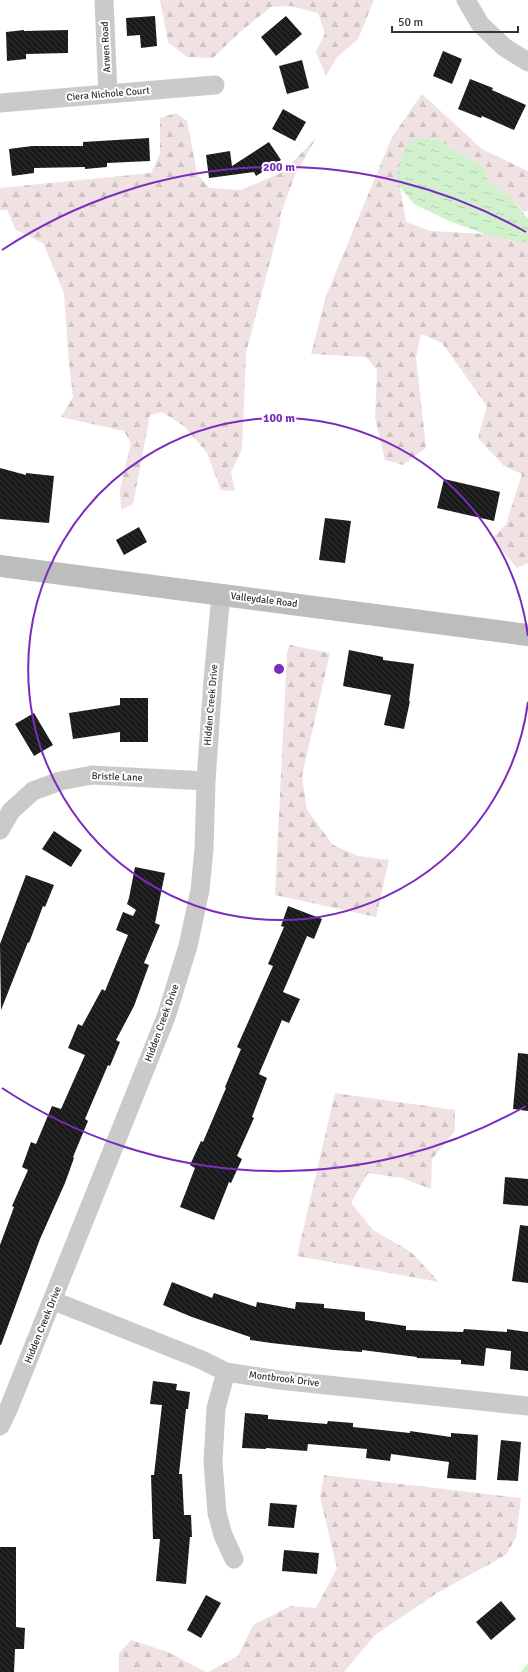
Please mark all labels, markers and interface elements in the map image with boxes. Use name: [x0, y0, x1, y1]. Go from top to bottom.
scale bar: [392, 8, 518, 34]
text: 50 m: [398, 15, 423, 30]
street label: Arwen Road: [99, 21, 113, 73]
street label: Ciera Nichole Court: [66, 84, 151, 104]
text: 200 m: [263, 160, 295, 175]
text: 100 m: [263, 411, 295, 426]
street label: Valleydale Road: [230, 590, 298, 610]
centre of rings: [272, 662, 286, 676]
street label: Hidden Creek Drive: [201, 664, 221, 746]
street label: Bristle Lane: [91, 770, 143, 784]
street label: Hidden Creek Drive: [142, 982, 182, 1064]
street label: Hidden Creek Drive: [22, 1285, 64, 1365]
street label: Montbrook Drive: [248, 1369, 320, 1389]

